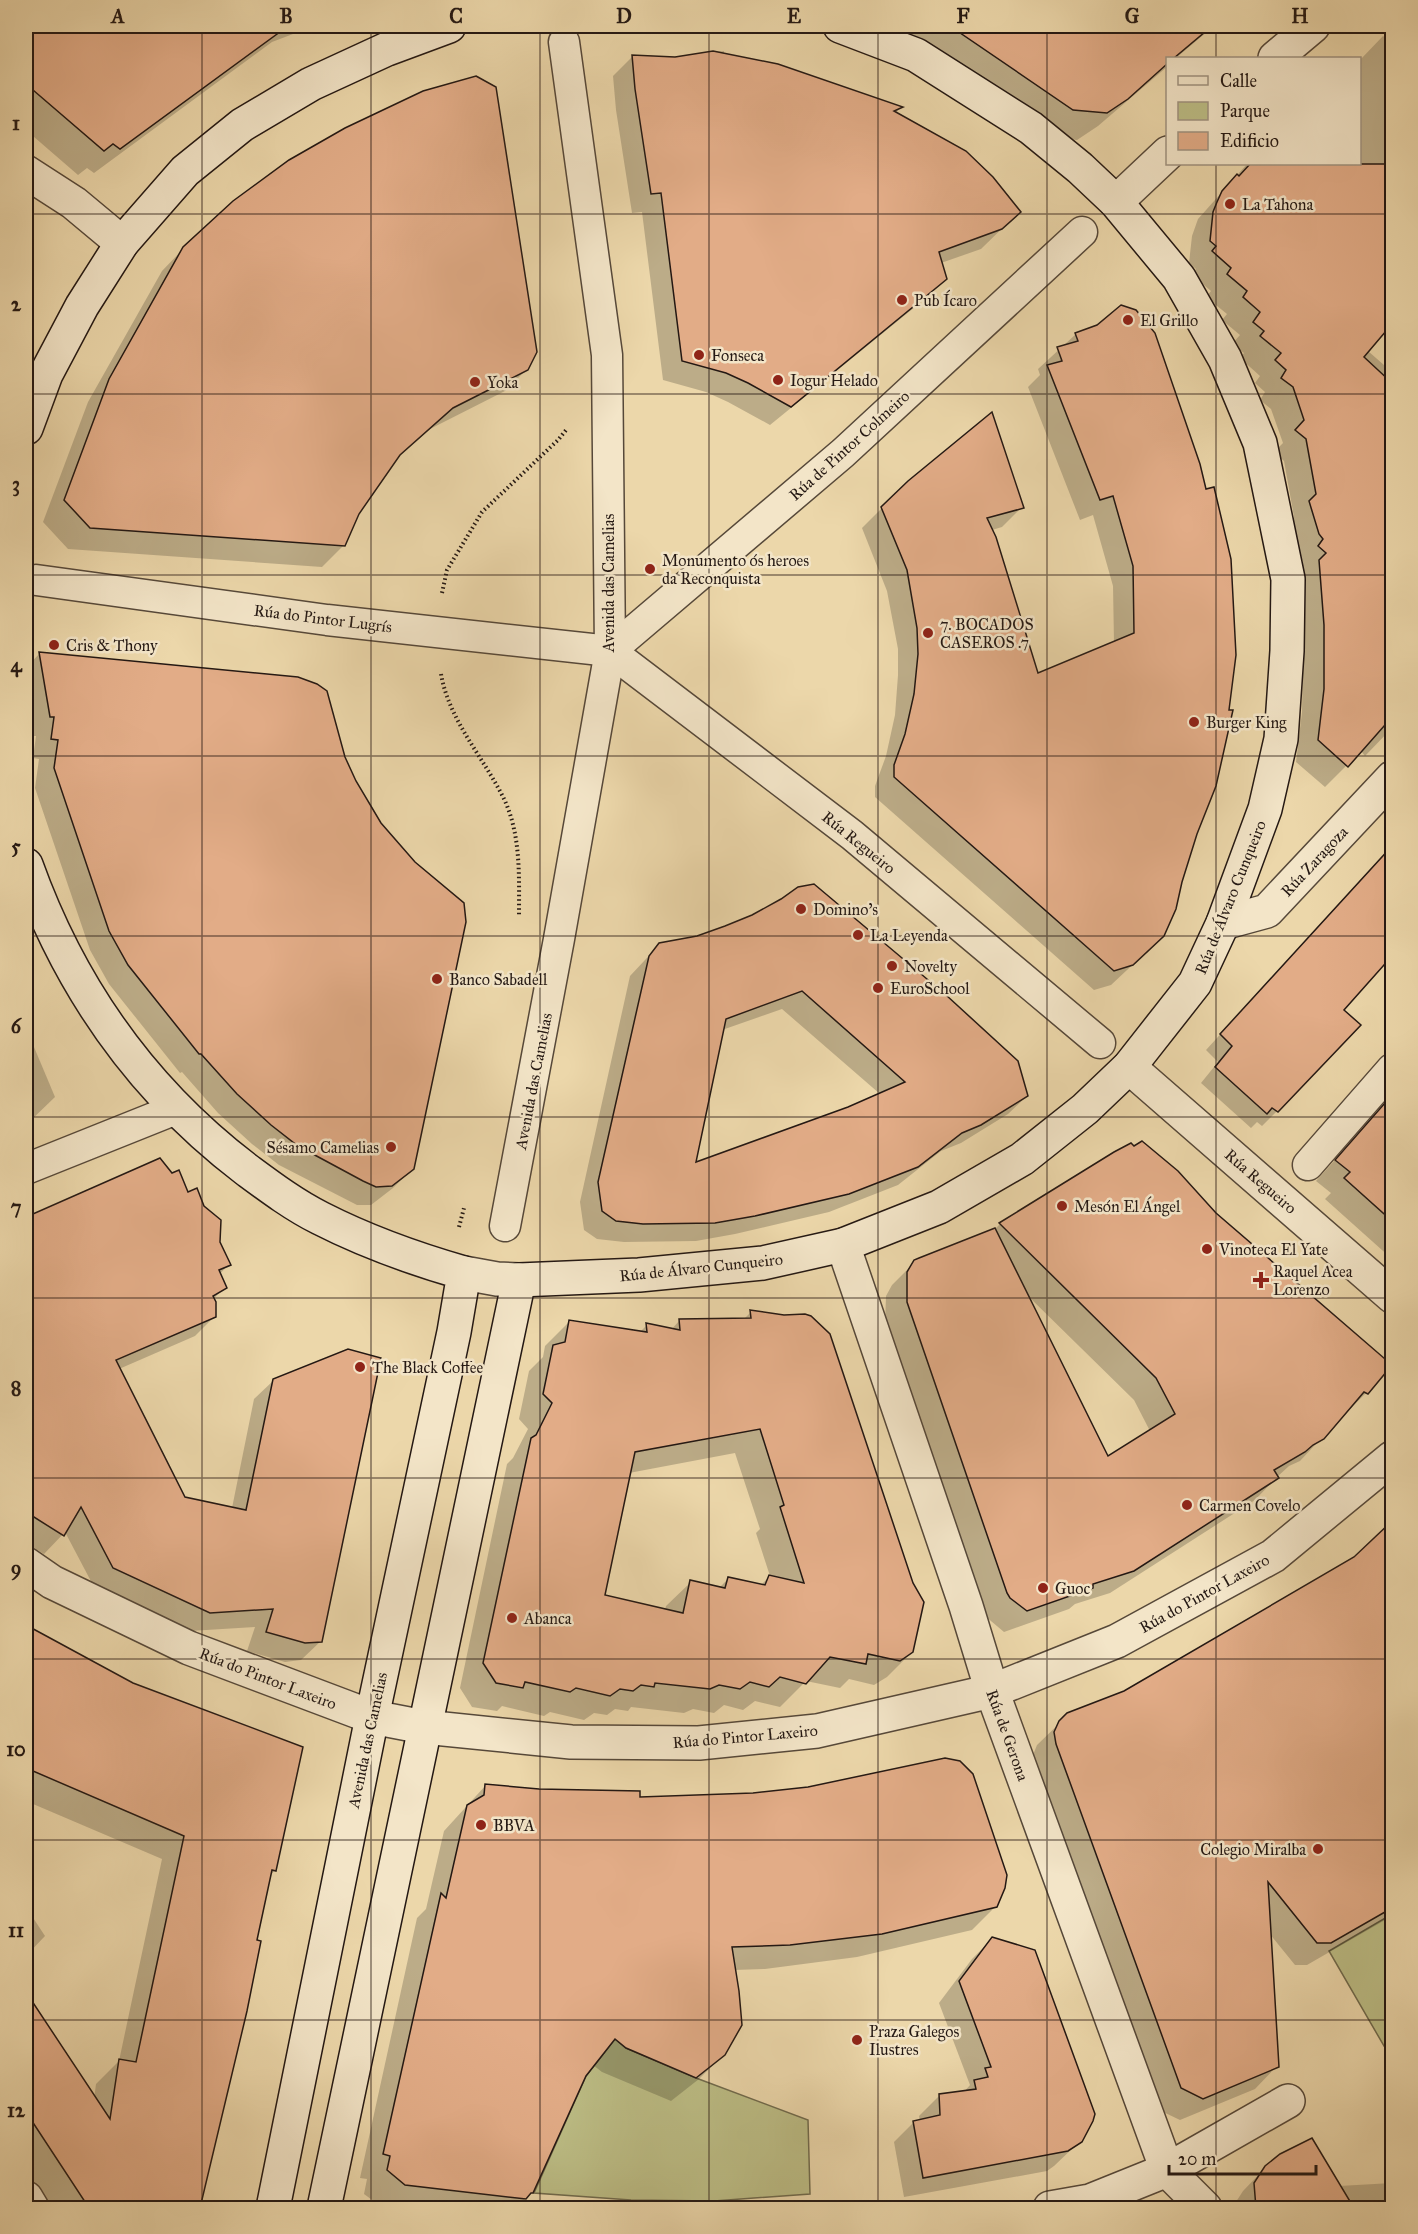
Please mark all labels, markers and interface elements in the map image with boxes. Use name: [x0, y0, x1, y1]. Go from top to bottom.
text: A: [109, 4, 125, 28]
text: B: [279, 4, 293, 28]
text: C: [449, 4, 463, 28]
text: D: [616, 4, 632, 28]
text: E: [787, 4, 802, 28]
text: F: [956, 4, 970, 28]
text: G: [1125, 4, 1140, 28]
text: H: [1291, 4, 1309, 28]
legend: [1166, 57, 1361, 165]
text: Calle: [1220, 70, 1257, 92]
text: Parque: [1220, 100, 1270, 123]
text: 1: [12, 111, 20, 135]
text: Edificio: [1220, 130, 1279, 152]
place label: La Tahona: [1242, 195, 1313, 214]
marker: La Tahona: [1223, 197, 1237, 211]
place label: Pub Ícaro: [914, 289, 977, 310]
text: 2: [11, 292, 22, 316]
marker: Pub Ícaro: [895, 293, 909, 307]
place label: El Grillo: [1140, 311, 1198, 330]
marker: El Grillo: [1121, 313, 1135, 327]
place label: Fonseca: [711, 346, 764, 365]
marker: Fonseca: [692, 348, 706, 362]
place label: Iogur Helado: [790, 371, 878, 391]
place label: Yoka: [487, 373, 519, 392]
marker: Iogur Helado: [771, 373, 785, 387]
marker: Yoka: [468, 375, 482, 389]
street label: Rúa de Pintor Colmeiro: [785, 386, 913, 504]
text: 3: [12, 472, 20, 497]
street label: Avenida das Camelias: [599, 514, 618, 653]
place label: Monumento ós heroes da Reconquista: [662, 551, 809, 589]
marker: Monumento ós heroes da Reconquista: [643, 562, 657, 576]
street label: Rúa do Pintor Lugrís: [253, 601, 393, 637]
place label: 7. BOCADOS CASEROS .7: [940, 615, 1034, 652]
marker: 7. BOCADOS CASEROS .7: [921, 626, 935, 640]
place label: Cris & Thony: [66, 636, 158, 655]
marker: Cris & Thony: [47, 638, 61, 652]
text: 4: [10, 653, 22, 678]
place label: Burger King: [1206, 713, 1287, 733]
marker: Burger King: [1187, 715, 1201, 729]
street label: Rúa Regueiro: [817, 807, 899, 879]
street label: Rúa de Álvaro Cunqueiro: [1190, 817, 1271, 977]
street label: Rúa Zaragoza: [1277, 822, 1353, 901]
text: 5: [11, 834, 21, 858]
place label: Domino's: [813, 900, 878, 919]
marker: Domino's: [794, 902, 808, 916]
place label: La Leyenda: [870, 926, 948, 945]
marker: La Leyenda: [851, 928, 865, 942]
place label: Novelty: [904, 957, 957, 976]
marker: Novelty: [885, 959, 899, 973]
place label: Banco Sabadell: [449, 970, 548, 989]
marker: Banco Sabadell: [430, 972, 444, 986]
place label: EuroSchool: [890, 979, 970, 998]
marker: EuroSchool: [871, 981, 885, 995]
street label: Avenida das Camelias: [511, 1011, 556, 1152]
text: 6: [11, 1014, 23, 1038]
place label: Sésamo Camelias: [266, 1138, 379, 1157]
marker: Sésamo Camelias: [384, 1140, 398, 1154]
street label: Rúa Regueiro: [1220, 1145, 1300, 1218]
text: 7: [11, 1195, 22, 1219]
place label: Mesón El Ángel: [1074, 1196, 1181, 1217]
marker: Mesón El Ángel: [1055, 1199, 1069, 1213]
place label: Vinoteca El Yate: [1218, 1240, 1328, 1259]
marker: Vinoteca El Yate: [1200, 1242, 1214, 1256]
street label: Rúa de Álvaro Cunqueiro: [618, 1248, 784, 1287]
place label: Raquel Acea Lorenzo: [1273, 1262, 1353, 1299]
marker: Raquel Acea Lorenzo: [1254, 1273, 1268, 1287]
place label: The Black Coffee: [372, 1358, 484, 1377]
marker: The Black Coffee: [353, 1360, 367, 1374]
text: 8: [11, 1376, 21, 1400]
place label: Carmen Covelo: [1199, 1496, 1300, 1515]
marker: Carmen Covelo: [1180, 1498, 1194, 1512]
street label: Rúa do Pintor Laxeiro: [1136, 1550, 1273, 1637]
text: 9: [11, 1556, 21, 1581]
place label: Guoc: [1055, 1579, 1090, 1598]
marker: Guoc: [1036, 1581, 1050, 1595]
place label: Abanca: [523, 1609, 572, 1628]
marker: Abanca: [505, 1611, 519, 1625]
street label: Rúa do Pintor Laxeiro: [196, 1644, 339, 1713]
street label: Avenida das Camelias: [344, 1670, 391, 1811]
street label: Rúa de Gerona: [982, 1687, 1033, 1784]
street label: Rúa do Pintor Laxeiro: [672, 1721, 818, 1752]
text: 10: [6, 1737, 26, 1761]
place label: BBVA: [493, 1816, 535, 1835]
marker: BBVA: [474, 1818, 488, 1832]
place label: Colegio Miralba: [1200, 1840, 1306, 1860]
marker: Colegio Miralba: [1311, 1842, 1325, 1856]
text: 11: [8, 1918, 24, 1942]
place label: Praza Galegos Ilustres: [869, 2022, 959, 2059]
marker: Praza Galegos Ilustres: [850, 2033, 864, 2047]
text: 12: [7, 2098, 26, 2122]
scale bar: [1169, 2138, 1316, 2176]
text: 20 m: [1178, 2148, 1216, 2170]

